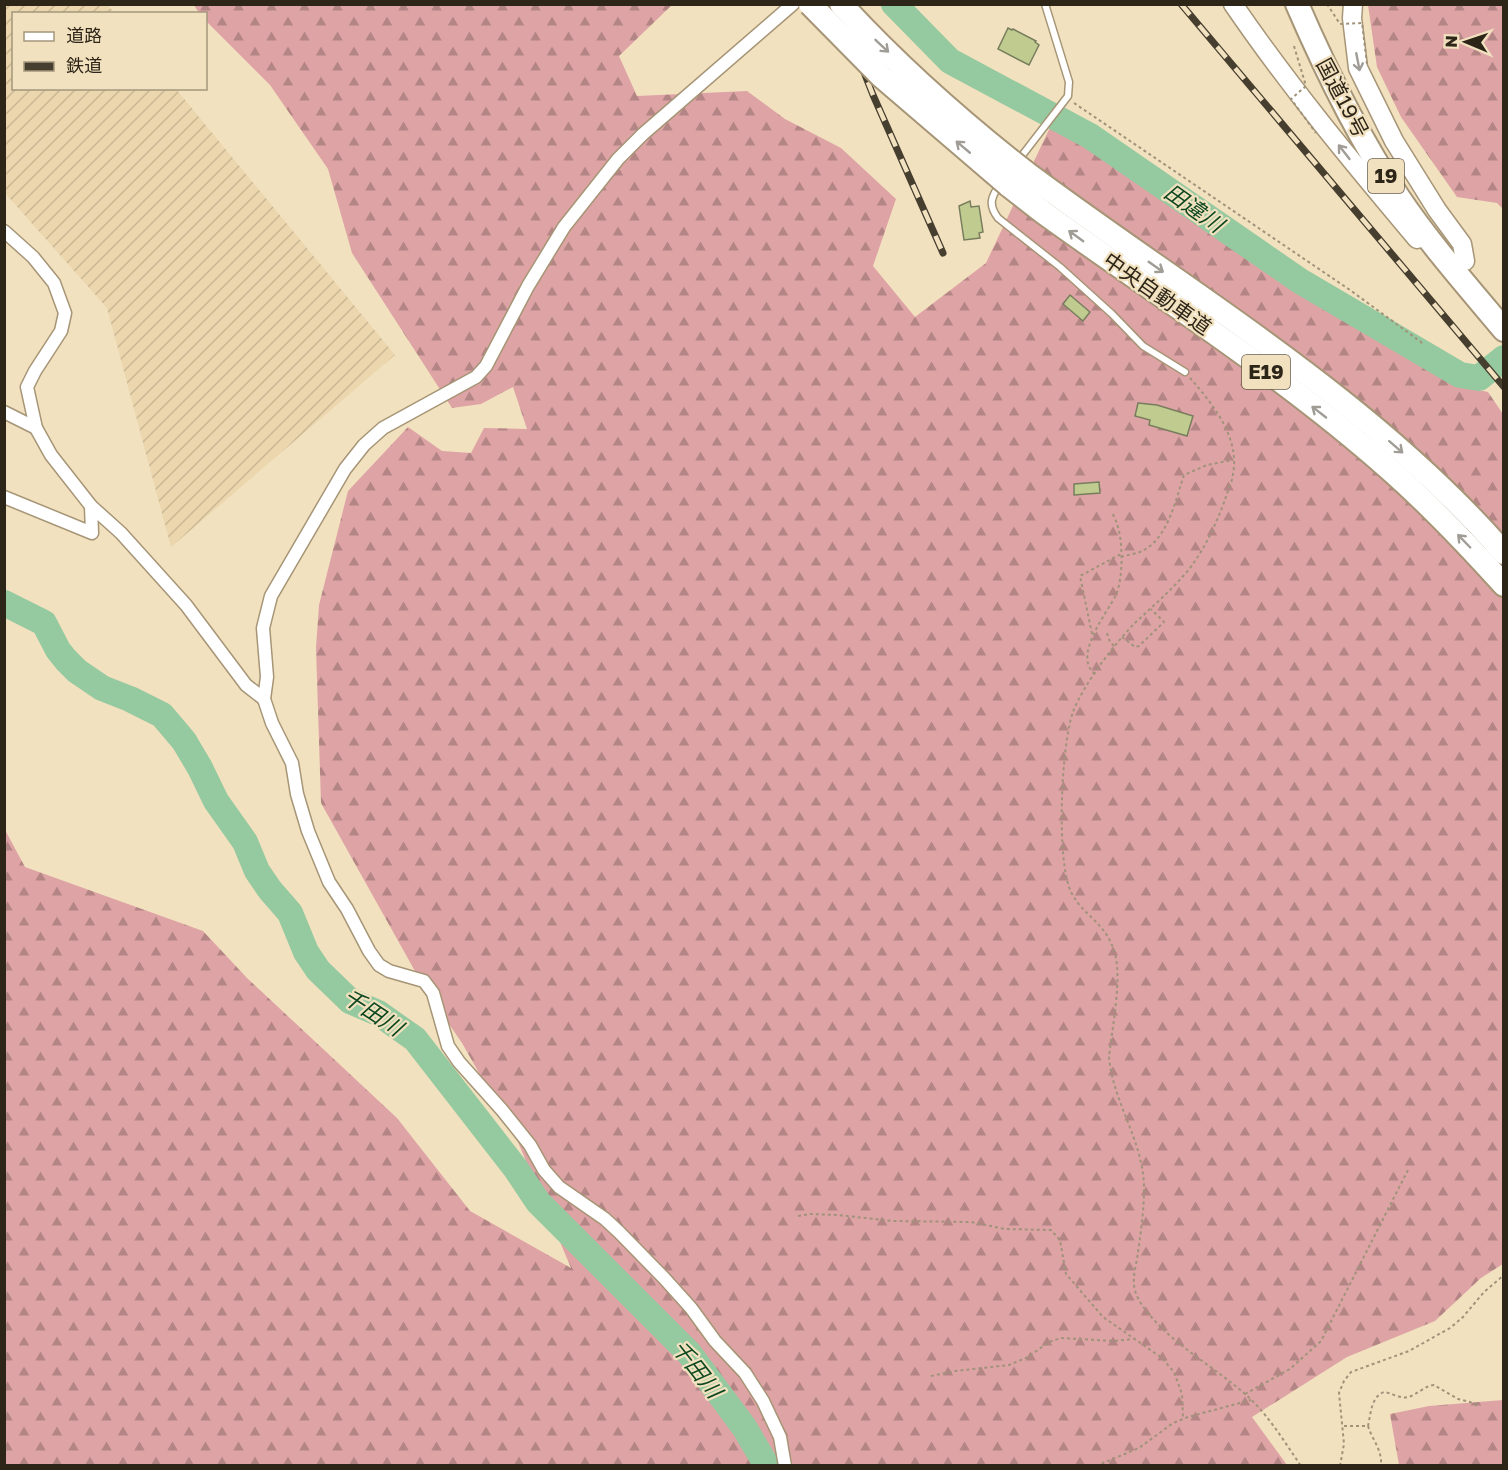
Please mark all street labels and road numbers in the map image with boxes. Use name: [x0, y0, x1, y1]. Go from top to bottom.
street label: 国道19号: [1311, 54, 1375, 142]
road number: 19: [1368, 159, 1404, 193]
street label: 中央自動車道: [1099, 246, 1217, 340]
road number: E19: [1242, 355, 1290, 389]

